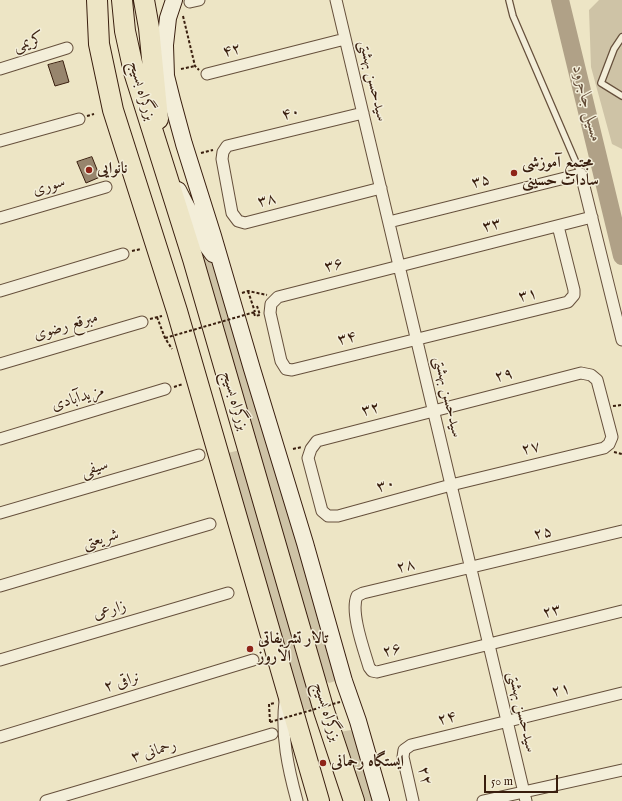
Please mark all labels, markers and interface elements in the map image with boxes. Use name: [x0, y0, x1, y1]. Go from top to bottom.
street label: کریمی: [11, 29, 47, 57]
street label: ۴۲: [221, 39, 243, 63]
street label: سیدحسن بهشتی: [353, 39, 391, 123]
street label: بزرگراه بسیج: [123, 59, 159, 123]
water label: مسیل جاجرود: [567, 63, 605, 145]
street label: ۴۰: [280, 102, 302, 126]
place label: مجتمع آموزشی سادات حسینی: [522, 154, 599, 192]
place label: نانوایی: [97, 160, 127, 180]
marker: نانوایی: [84, 165, 94, 175]
marker: مجتمع آموزشی سادات حسینی: [509, 168, 519, 178]
street label: ۳۵: [470, 170, 492, 194]
street label: سوری: [30, 173, 68, 201]
street label: ۳۸: [256, 189, 278, 213]
street label: ۳۳: [481, 214, 503, 238]
street label: ۳۶: [322, 254, 346, 278]
street label: ۳۱: [517, 285, 539, 307]
street label: مبرقع رضوی: [31, 309, 101, 345]
street label: ۳۴: [336, 327, 358, 351]
street label: سیدحسن بهشتی: [428, 355, 466, 439]
street label: ۲۹: [493, 364, 515, 388]
street label: بزرگراه بسیج: [216, 369, 252, 433]
street label: مزیدآبادی: [49, 382, 107, 416]
street label: ۳۲: [359, 398, 383, 422]
street label: ۲۷: [520, 438, 542, 460]
street label: سیفی: [79, 456, 111, 482]
street label: ۳۰: [374, 474, 398, 498]
street label: ۲۵: [532, 523, 554, 545]
street label: شریعتی: [81, 526, 121, 554]
street label: ۲۸: [395, 556, 417, 578]
street label: زارعی: [91, 597, 129, 625]
street label: ۲۳: [541, 600, 563, 624]
place label: تالار تشریفاتی الاروز: [258, 630, 328, 668]
street label: ۲۶: [381, 639, 403, 663]
marker: تالار تشریفاتی الاروز: [245, 644, 255, 654]
street label: نراقی ۲: [102, 668, 142, 698]
street label: سیدحسن بهشتی: [502, 670, 540, 754]
street label: بزرگراه بسیج: [308, 680, 344, 744]
street label: ۲۱: [550, 680, 572, 702]
street label: ۲۴: [436, 707, 458, 731]
street label: رحمانی ۳: [129, 736, 179, 768]
place label: ایستگاه رحمانی: [331, 753, 404, 773]
marker: ایستگاه رحمانی: [318, 758, 328, 768]
street label: ۲۲: [413, 765, 435, 787]
scale bar: [486, 767, 560, 793]
text: 50 m: [491, 774, 513, 789]

